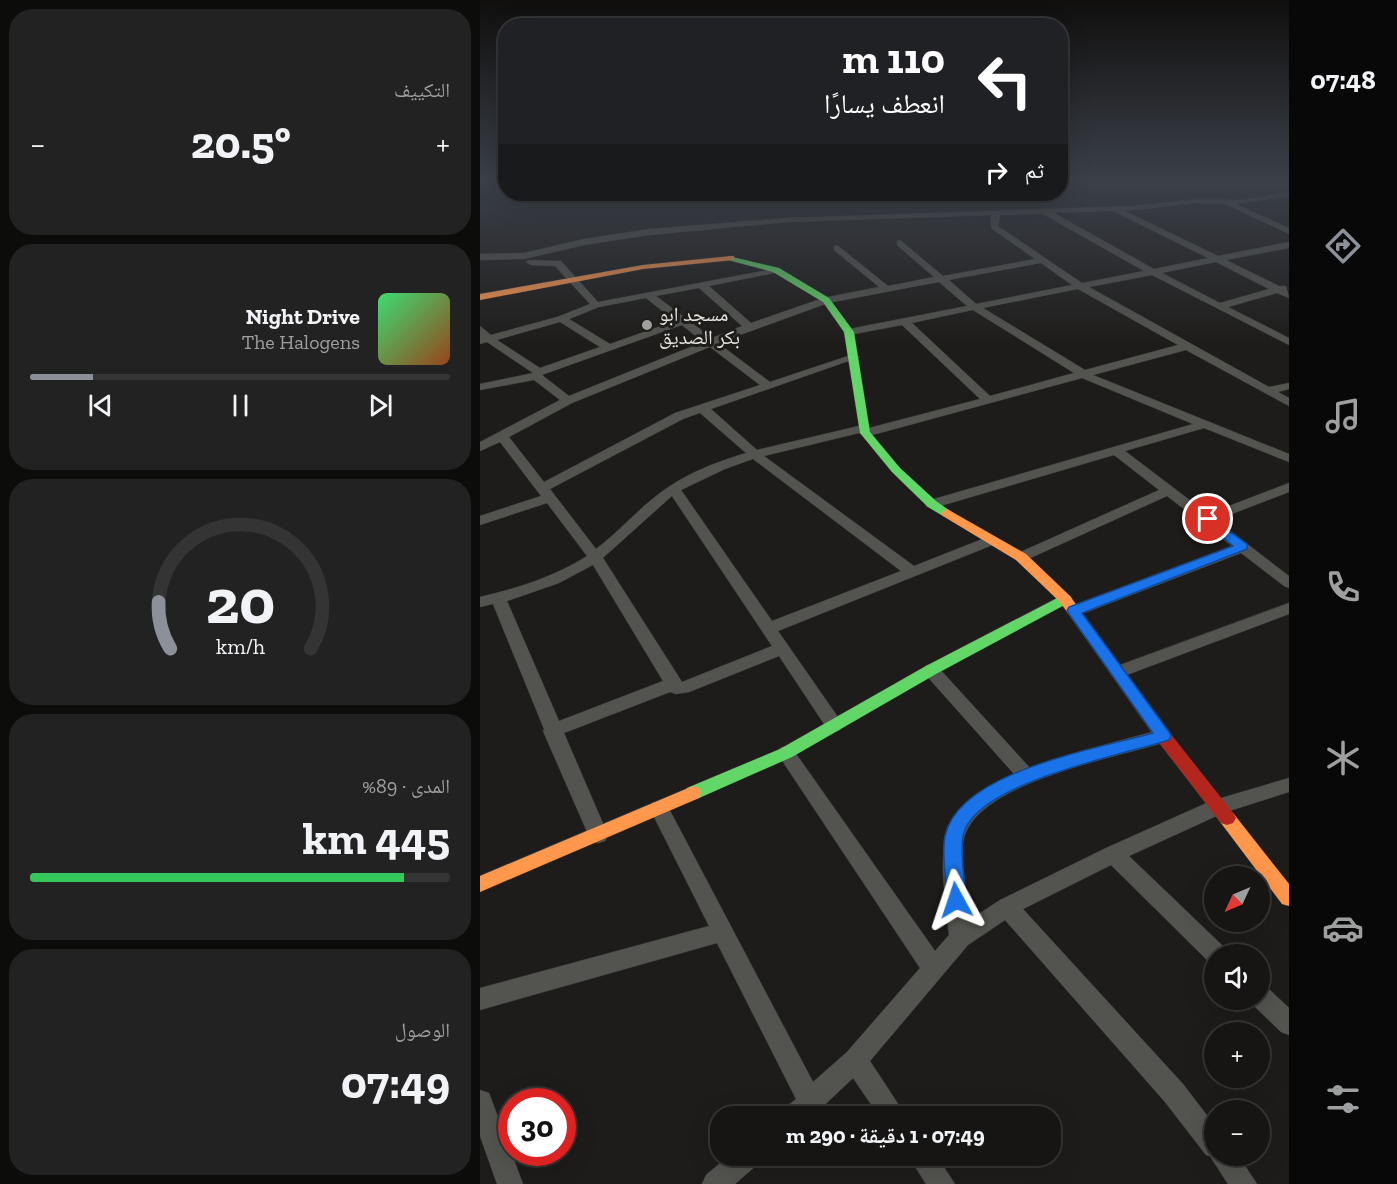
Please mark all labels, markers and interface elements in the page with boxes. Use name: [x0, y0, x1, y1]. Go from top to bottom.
text: 110 m: [842, 33, 945, 84]
icon: left: [966, 42, 1044, 120]
text: 07:48: [1310, 64, 1376, 96]
text: التكييف: [394, 78, 450, 102]
text: انعطف يسارًا: [824, 88, 945, 120]
text: 20.5°: [191, 116, 291, 170]
text: −: [30, 124, 45, 163]
text: +: [436, 124, 450, 163]
icon: right: [980, 156, 1013, 189]
text: ثم: [1025, 157, 1044, 184]
icon: directions: [1322, 225, 1364, 267]
place label: مسجد ابو بكر الصديق: [659, 302, 740, 349]
text: Night Drive: [246, 303, 360, 330]
marker: مسجد ابو بكر الصديق: [640, 318, 654, 332]
text: The Halogens: [242, 330, 360, 354]
icon: previous: [84, 389, 117, 422]
icon: pause: [224, 389, 257, 422]
icon: next: [364, 389, 397, 422]
icon: music: [1322, 395, 1364, 437]
pin: [1182, 493, 1233, 544]
icon: arrive: [1191, 502, 1224, 535]
text: 20: [205, 564, 275, 639]
icon: phone: [1322, 566, 1364, 608]
text: km/h: [216, 634, 264, 659]
icon: climate: [1322, 737, 1364, 779]
text: المدى · 89%: [362, 774, 450, 798]
text: 445 km: [302, 812, 450, 866]
north arrow: [1204, 866, 1270, 932]
map controls: [1204, 866, 1270, 1166]
position arrow: [924, 868, 988, 932]
icon: car: [1322, 907, 1364, 949]
button: sound: [1204, 944, 1270, 1010]
text: الوصول: [395, 1018, 450, 1042]
button: +: [1204, 1022, 1270, 1088]
text: 07:49: [341, 1056, 450, 1110]
icon: filters: [1322, 1078, 1364, 1120]
speed limit sign: 30: [498, 1088, 576, 1166]
button: −: [1204, 1100, 1270, 1166]
text: 07:49 · 1 دقيقة · 290 m: [786, 1122, 985, 1149]

